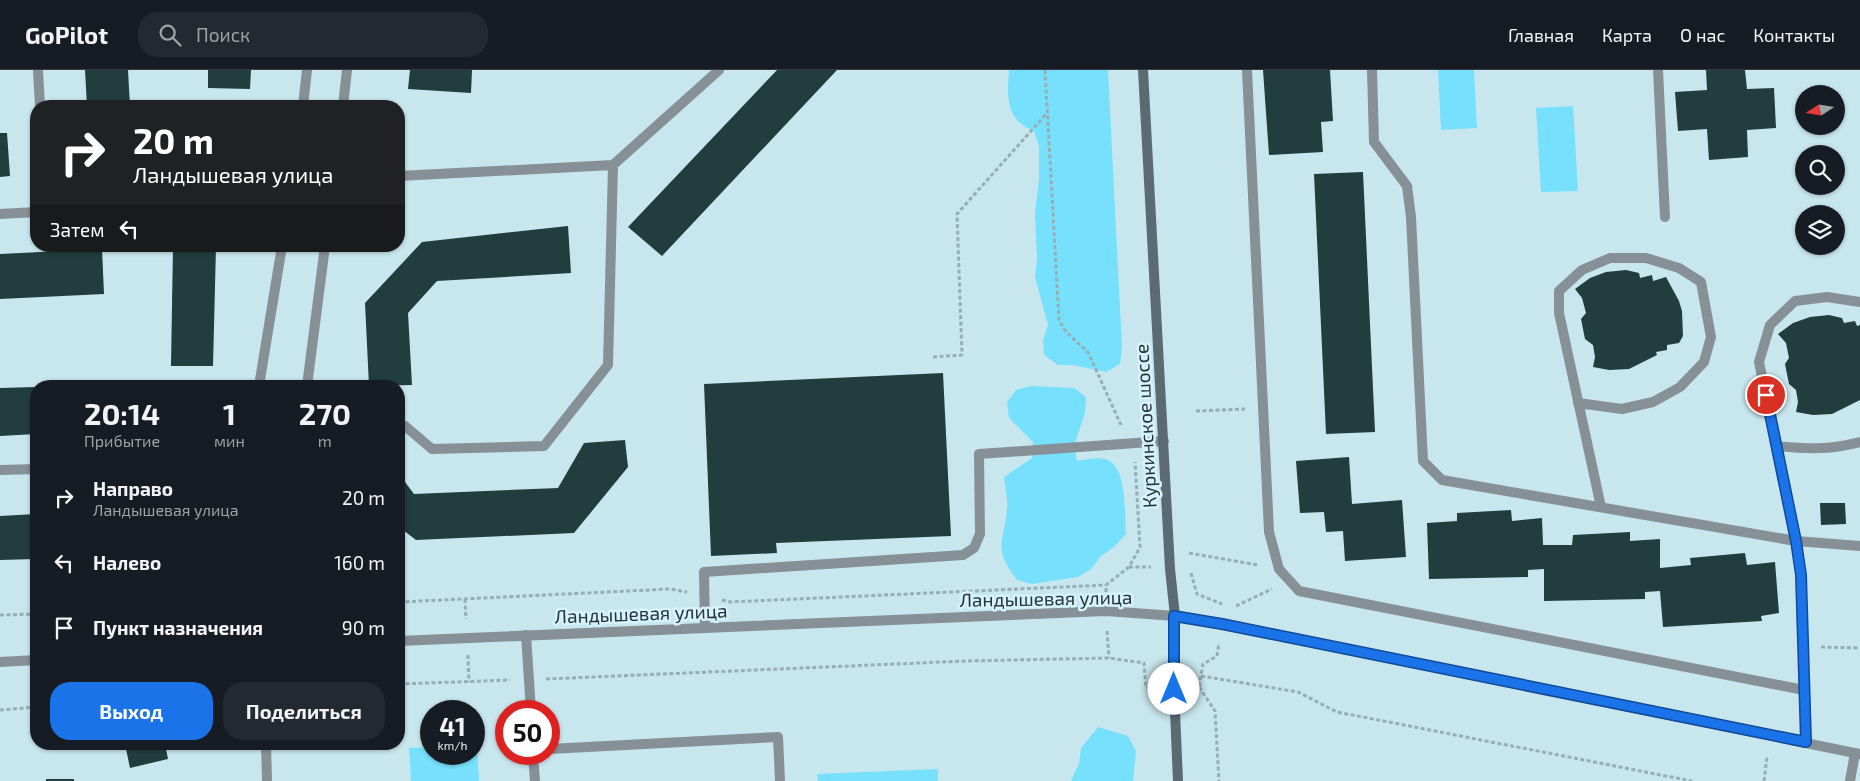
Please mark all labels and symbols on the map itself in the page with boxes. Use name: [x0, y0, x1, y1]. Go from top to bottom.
north arrow: [1795, 85, 1845, 135]
street label: Куркинское шоссе: [1129, 343, 1162, 509]
pin: [1745, 374, 1787, 416]
street label: Ландышевая улица: [959, 585, 1133, 612]
street label: Ландышевая улица: [554, 598, 728, 629]
position arrow: [1147, 662, 1199, 714]
speed limit sign: 50: [495, 700, 560, 765]

